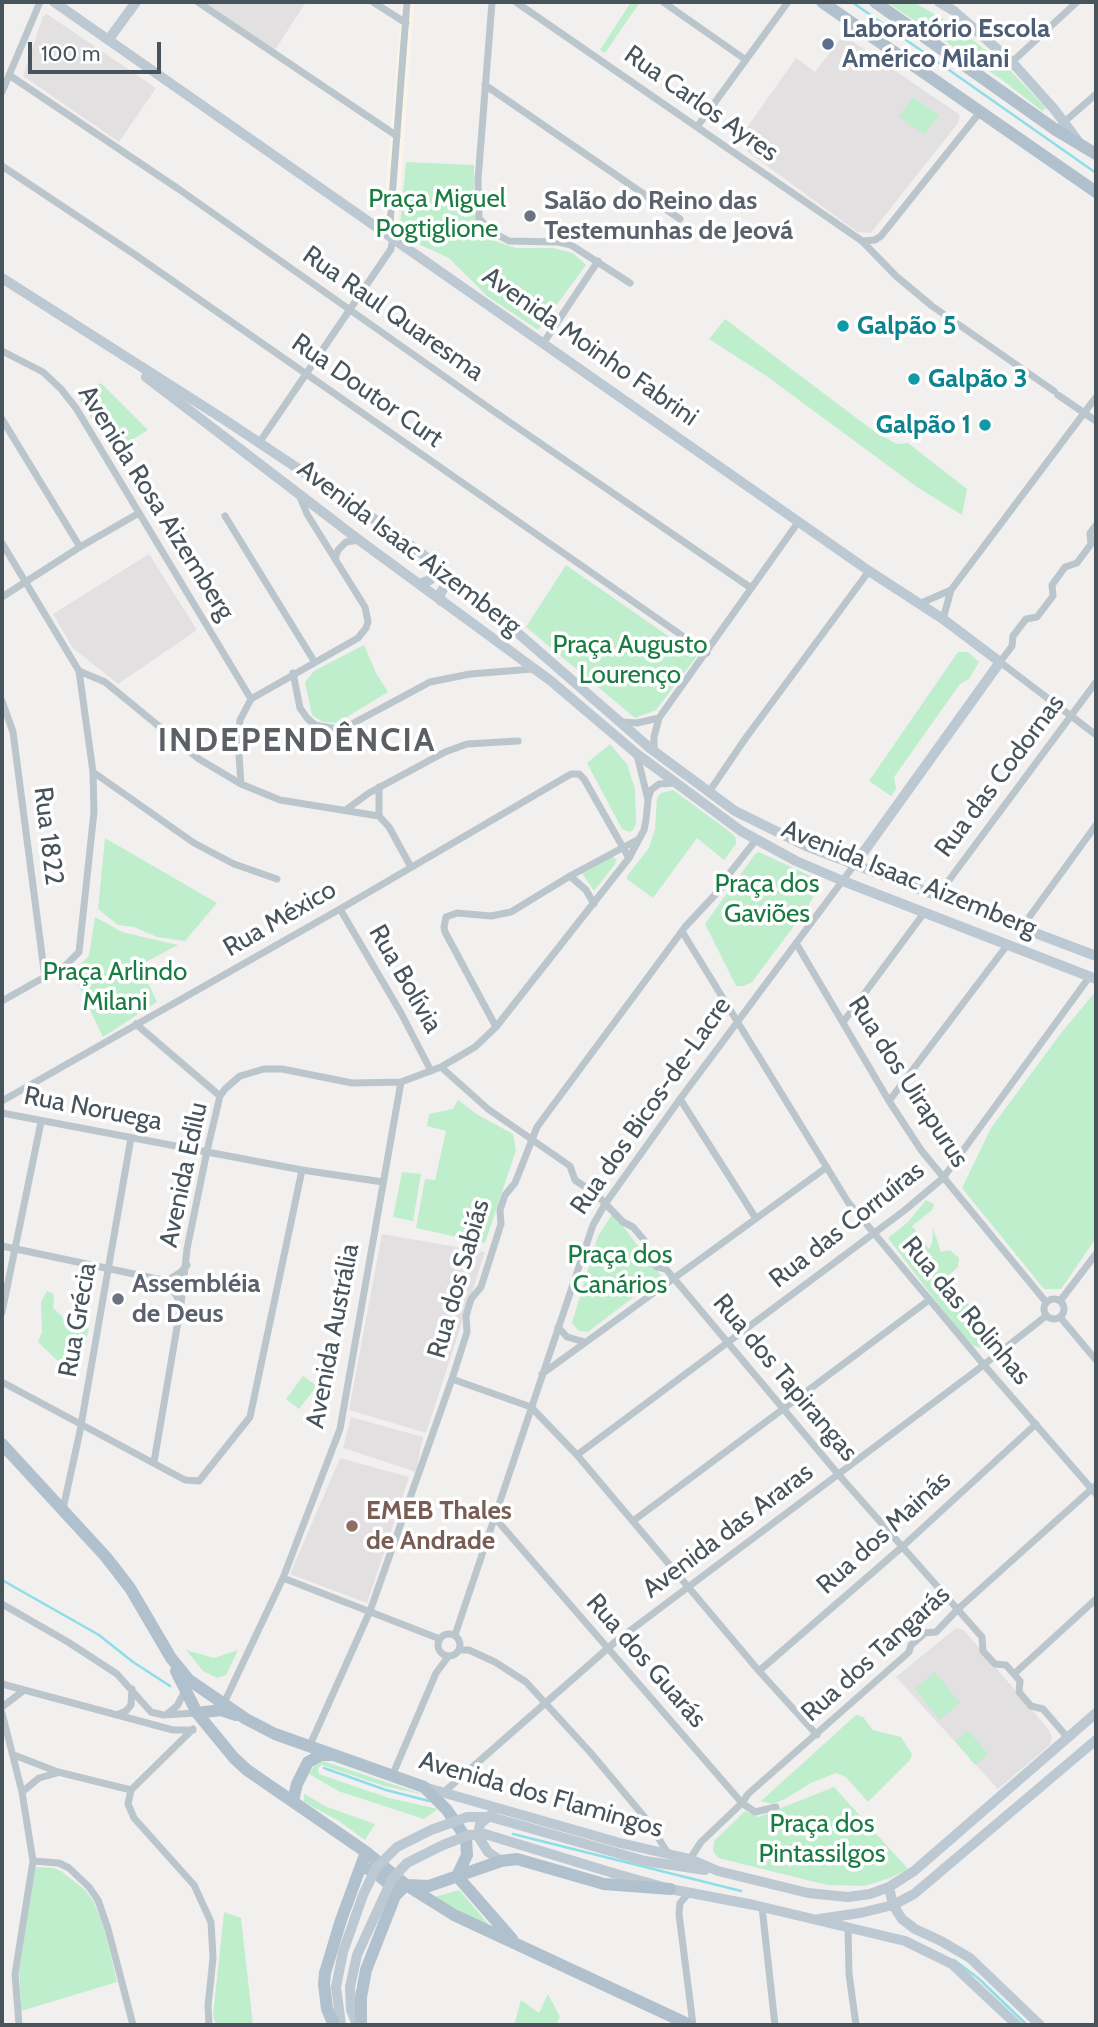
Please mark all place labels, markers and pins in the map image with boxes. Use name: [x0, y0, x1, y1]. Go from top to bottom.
place label: Laboratório Escola Américo Milani: [842, 13, 1050, 74]
marker: Laboratório Escola Américo Milani: [820, 36, 836, 52]
place label: Salão do Reino das Testemunhas de Jeová: [544, 185, 793, 246]
marker: Salão do Reino das Testemunhas de Jeová: [522, 208, 538, 224]
place label: Galpão 5: [857, 310, 957, 342]
marker: Galpão 5: [835, 318, 851, 334]
place label: Galpão 3: [928, 363, 1028, 395]
marker: Galpão 3: [906, 371, 922, 387]
place label: Galpão 1: [876, 409, 971, 441]
marker: Galpão 1: [977, 417, 993, 433]
place label: Assembléia de Deus: [132, 1268, 260, 1330]
marker: Assembléia de Deus: [110, 1291, 126, 1307]
place label: EMEB Thales de Andrade: [366, 1495, 512, 1556]
marker: EMEB Thales de Andrade: [344, 1518, 360, 1534]

